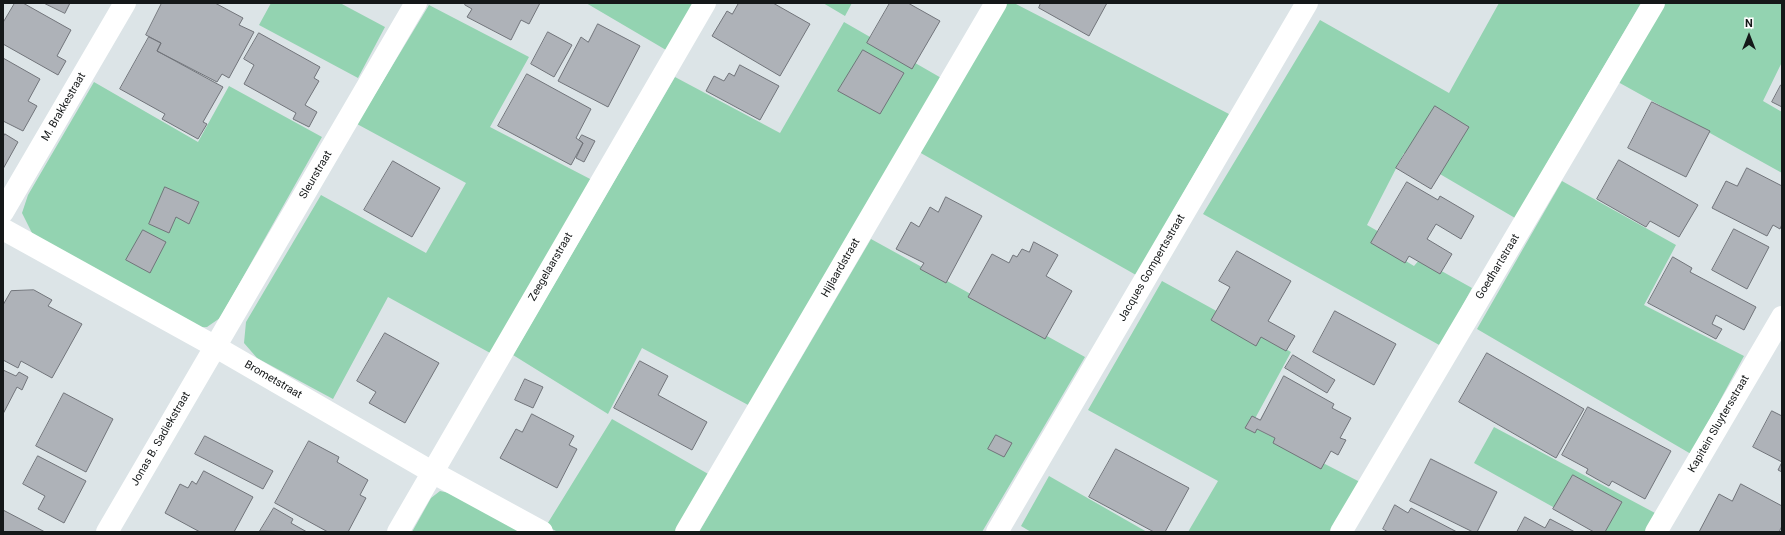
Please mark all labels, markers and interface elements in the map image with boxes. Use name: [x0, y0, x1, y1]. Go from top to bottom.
north arrow: [1729, 16, 1769, 56]
text: N: [1745, 17, 1753, 30]
street label: M. Brakkestraat: [39, 70, 89, 144]
street label: Sleurstraat: [297, 149, 335, 201]
street label: Jacques Gompertsstraat: [1116, 212, 1188, 324]
street label: Zeegelaarstraat: [526, 230, 576, 304]
street label: Goedhartstraat: [1473, 232, 1523, 302]
street label: Hijlaardstraat: [819, 236, 863, 300]
street label: Brometstraat: [242, 358, 304, 402]
street label: Kapitein Sluytersstraat: [1686, 373, 1752, 475]
street label: Jonas B. Sadiekstraat: [129, 390, 193, 488]

